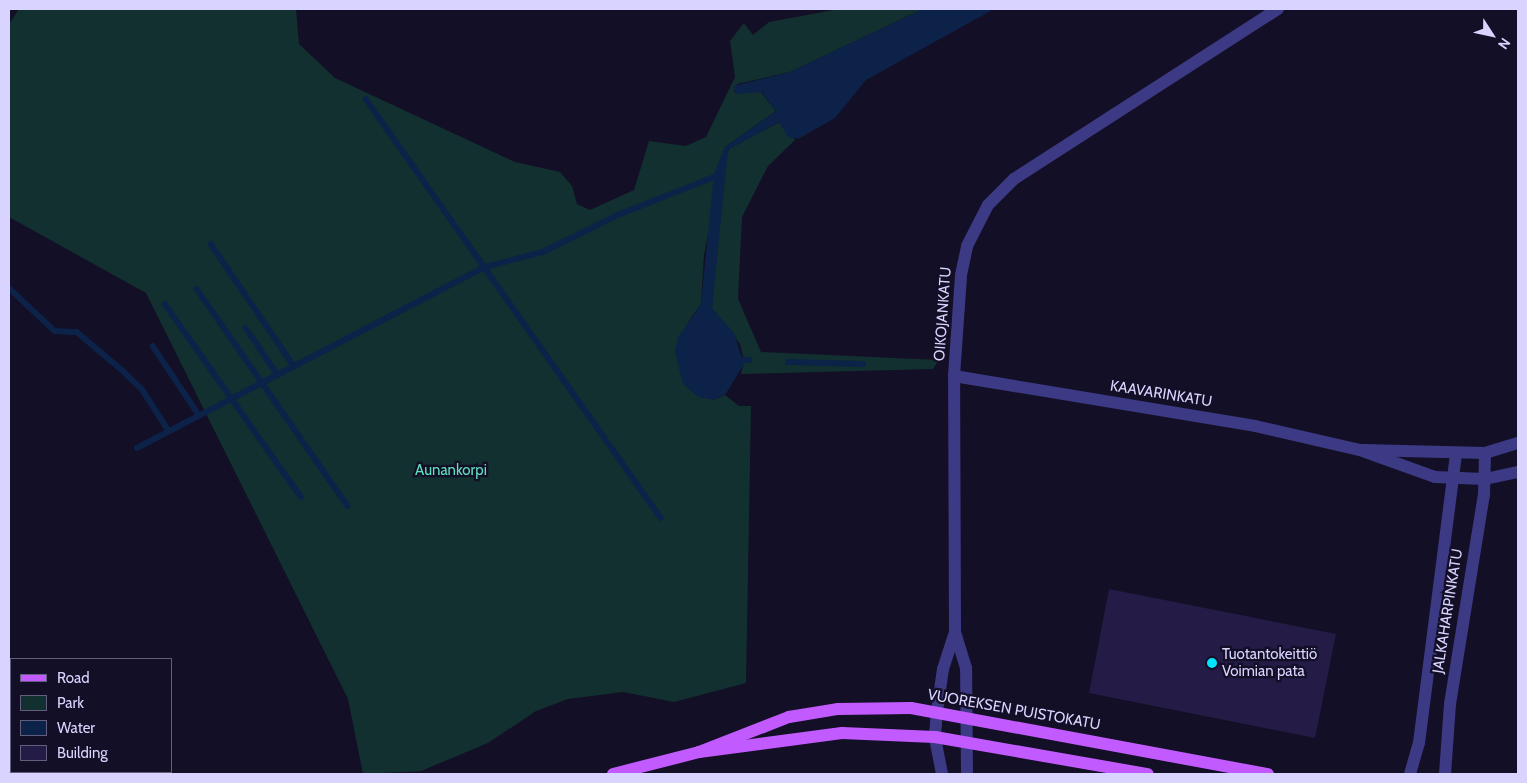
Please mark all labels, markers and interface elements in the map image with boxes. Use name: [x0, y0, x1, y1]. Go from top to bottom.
north arrow: [1467, 10, 1517, 60]
text: N: [1494, 34, 1515, 53]
street label: OIKOJANKATU: [931, 266, 955, 362]
street label: KAAVARINKATU: [1109, 377, 1213, 411]
park label: Aunankorpi: [415, 462, 487, 480]
street label: JALKAHARPINKATU: [1429, 547, 1467, 675]
place label: Tuotantokeittiö Voimian pata: [1222, 645, 1317, 680]
marker: Tuotantokeittiö Voimian pata: [1206, 657, 1218, 669]
legend: [10, 658, 172, 773]
text: Road: [57, 669, 90, 687]
street label: VUOREKSEN PUISTOKATU: [926, 686, 1102, 734]
text: Park: [57, 694, 84, 712]
text: Water: [57, 719, 95, 737]
text: Building: [57, 744, 108, 762]

